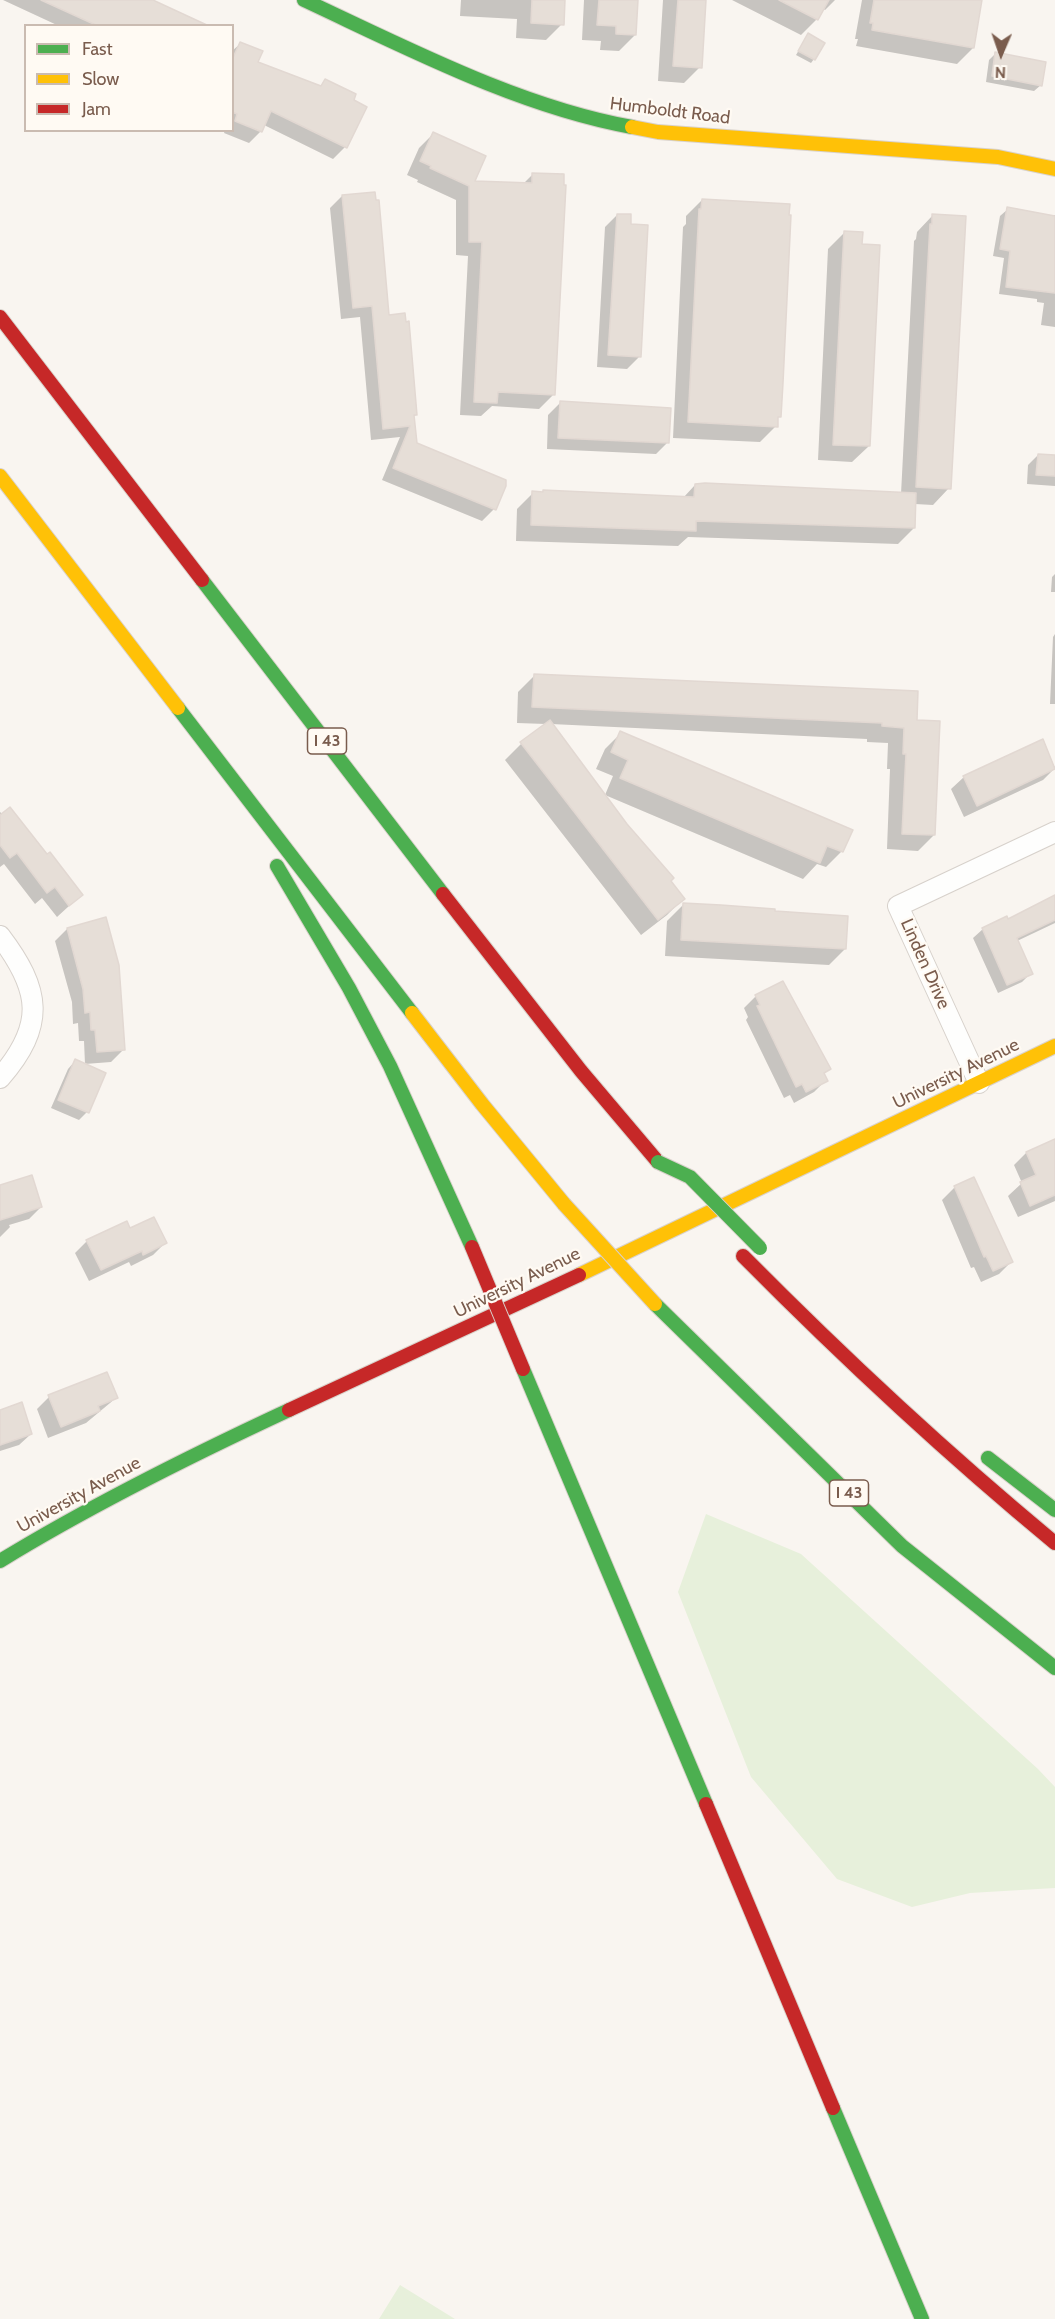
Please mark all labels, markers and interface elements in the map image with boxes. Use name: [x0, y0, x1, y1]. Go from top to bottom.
legend: [24, 24, 234, 132]
north arrow: [971, 24, 1031, 84]
text: Fast: [82, 38, 113, 60]
text: N: [994, 63, 1006, 82]
text: Slow: [82, 68, 119, 90]
street label: Humboldt Road: [609, 93, 731, 129]
text: Jam: [82, 98, 111, 120]
road number: I 43: [308, 728, 346, 754]
street label: Linden Drive: [895, 915, 955, 1013]
street label: University Avenue: [889, 1034, 1023, 1114]
street label: University Avenue: [450, 1243, 584, 1323]
street label: University Avenue: [14, 1452, 144, 1538]
road number: I 43: [830, 1480, 868, 1506]

